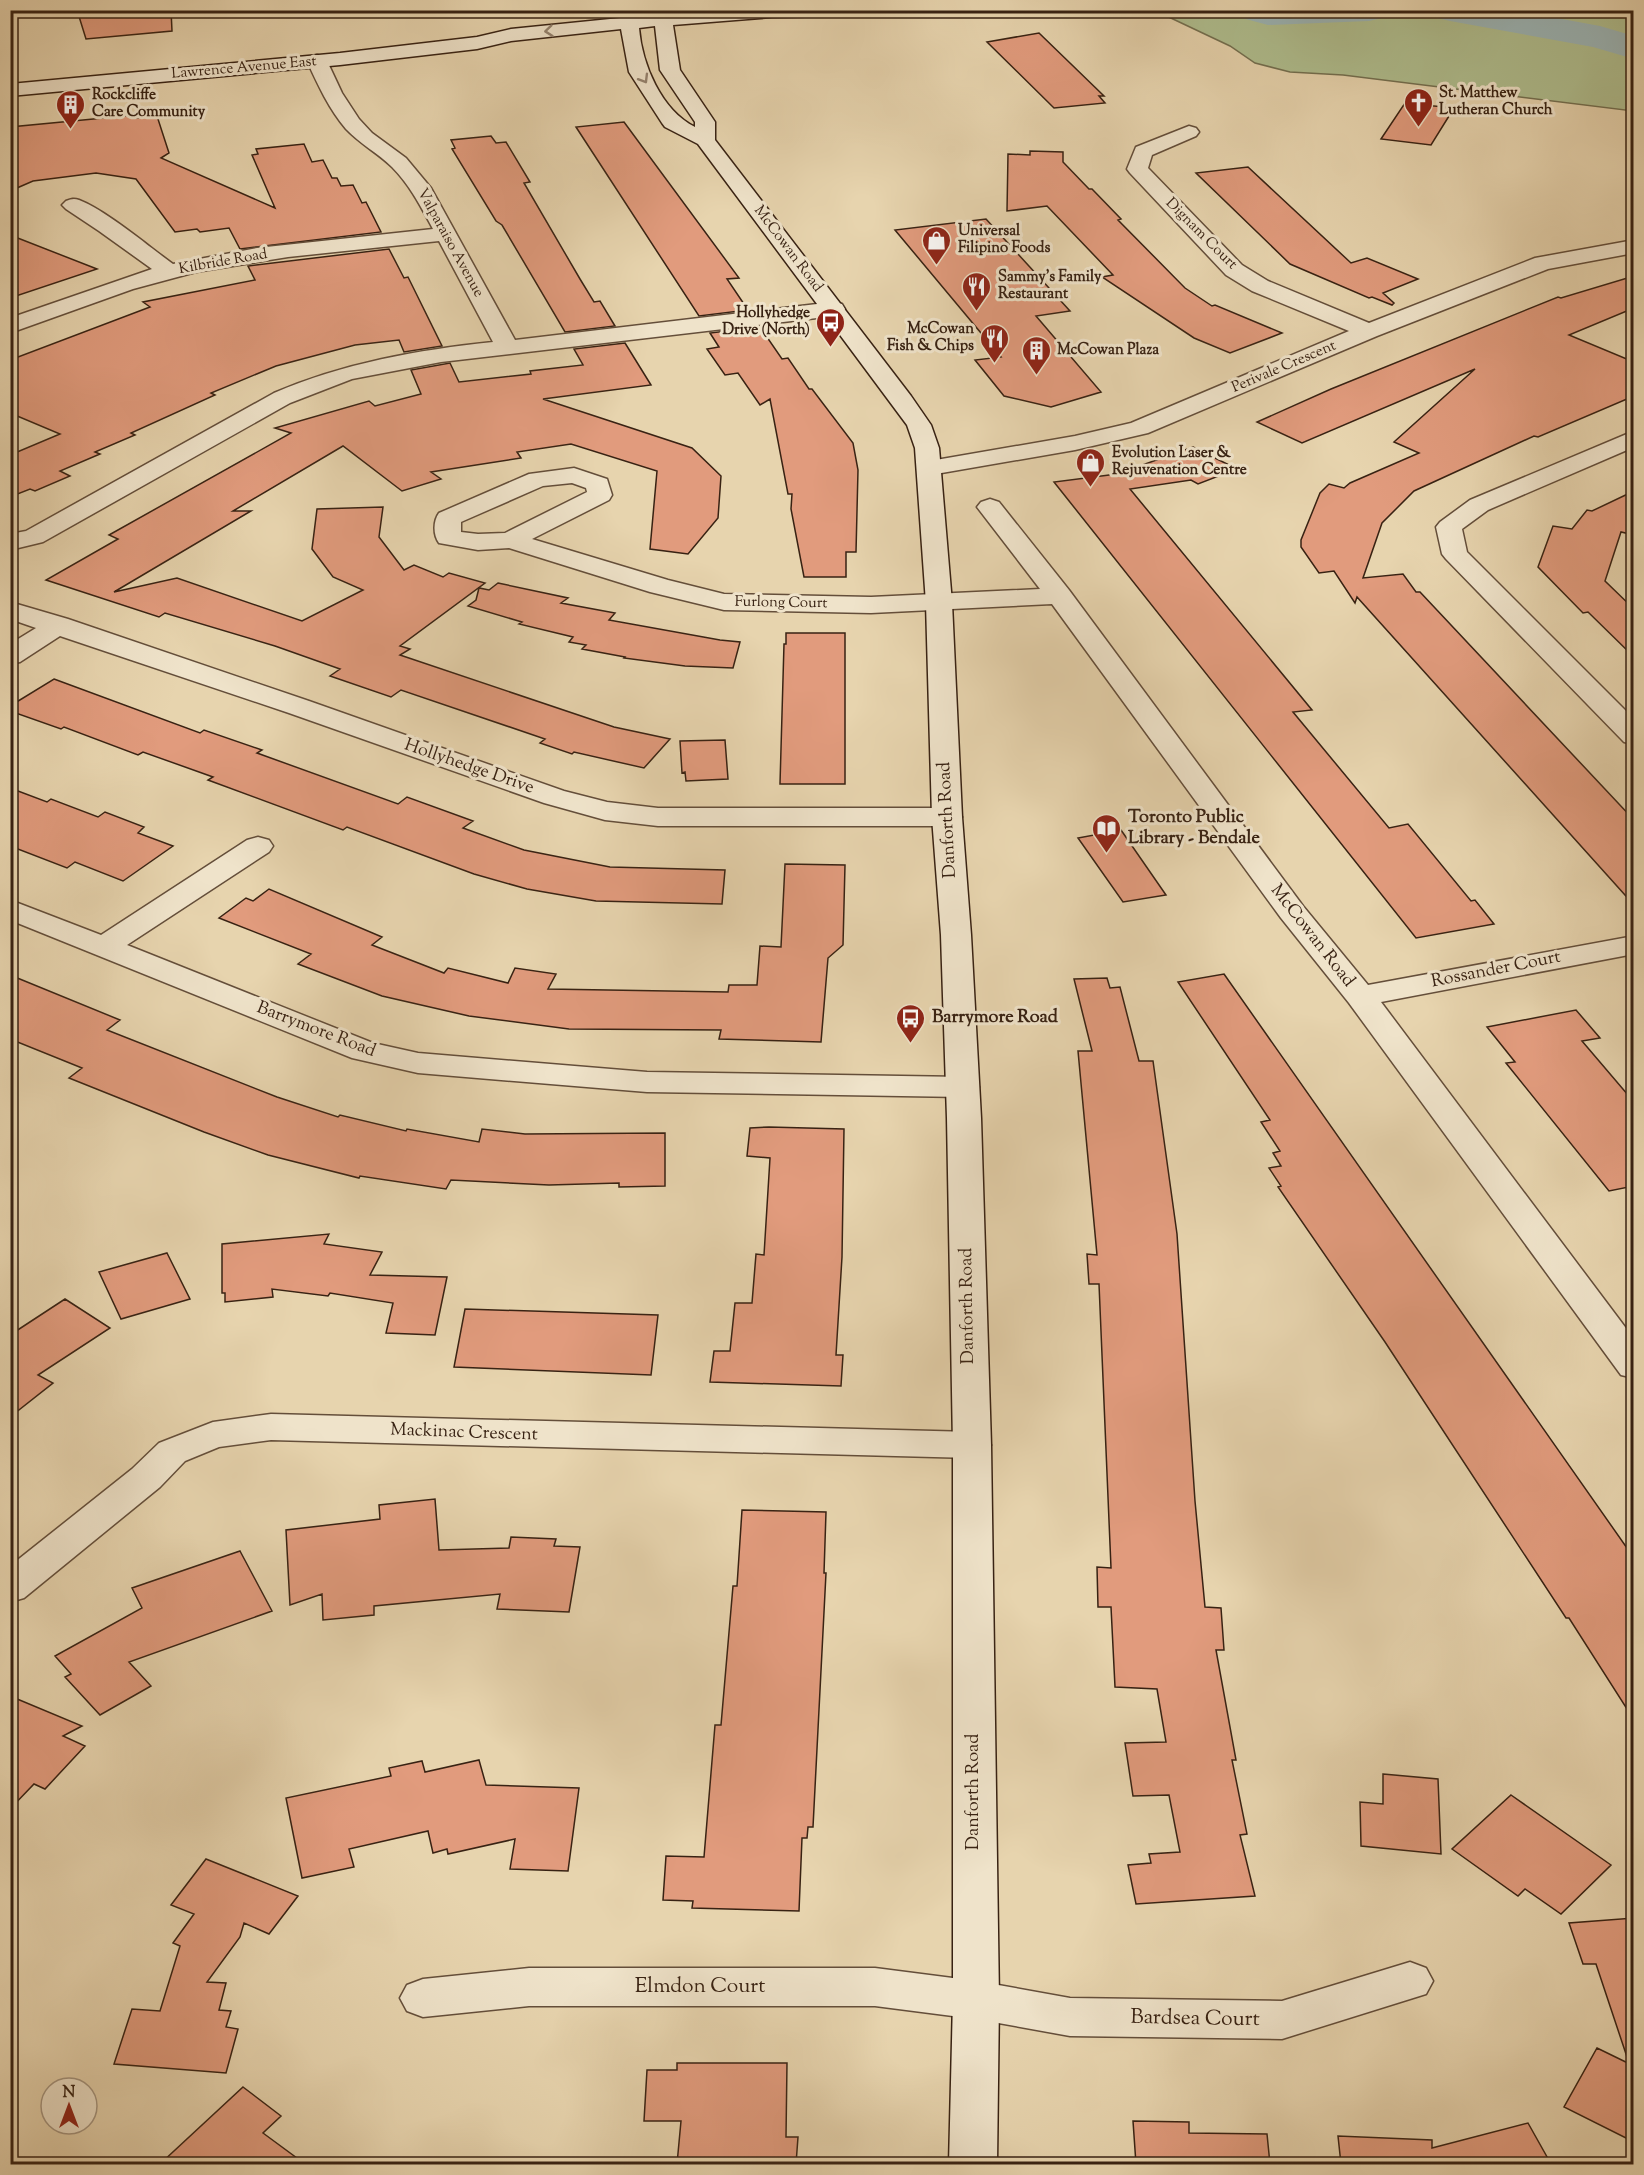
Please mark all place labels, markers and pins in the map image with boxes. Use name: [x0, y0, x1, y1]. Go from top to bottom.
place label: St. Matthew Lutheran Church: [1439, 83, 1553, 121]
place label: Rockcliffe Care Community: [92, 85, 206, 123]
church icon: St. Matthew Lutheran Church: [1402, 86, 1434, 128]
building icon: Rockcliffe Care Community: [55, 88, 87, 130]
place label: Universal Filipino Foods: [958, 221, 1050, 259]
shop icon: Universal Filipino Foods: [921, 224, 953, 266]
place label: Sammy's Family Restaurant: [998, 267, 1102, 305]
restaurant icon: Sammy's Family Restaurant: [961, 270, 993, 312]
place label: Hollyhedge Drive (North): [722, 303, 810, 341]
bus stop icon: Hollyhedge Drive (North): [815, 306, 847, 348]
place label: McCowan Fish & Chips: [887, 319, 974, 357]
restaurant icon: McCowan Fish & Chips: [979, 322, 1011, 364]
building icon: McCowan Plaza: [1020, 334, 1052, 376]
place label: McCowan Plaza: [1057, 340, 1159, 361]
place label: Evolution Laser & Rejuvenation Centre: [1112, 443, 1247, 481]
shop icon: Evolution Laser & Rejuvenation Centre: [1075, 446, 1107, 488]
place label: Toronto Public Library - Bendale: [1128, 805, 1260, 852]
library icon: Toronto Public Library - Bendale: [1091, 812, 1123, 854]
bus stop icon: Barrymore Road: [895, 1002, 927, 1044]
place label: Barrymore Road: [932, 1005, 1059, 1031]

